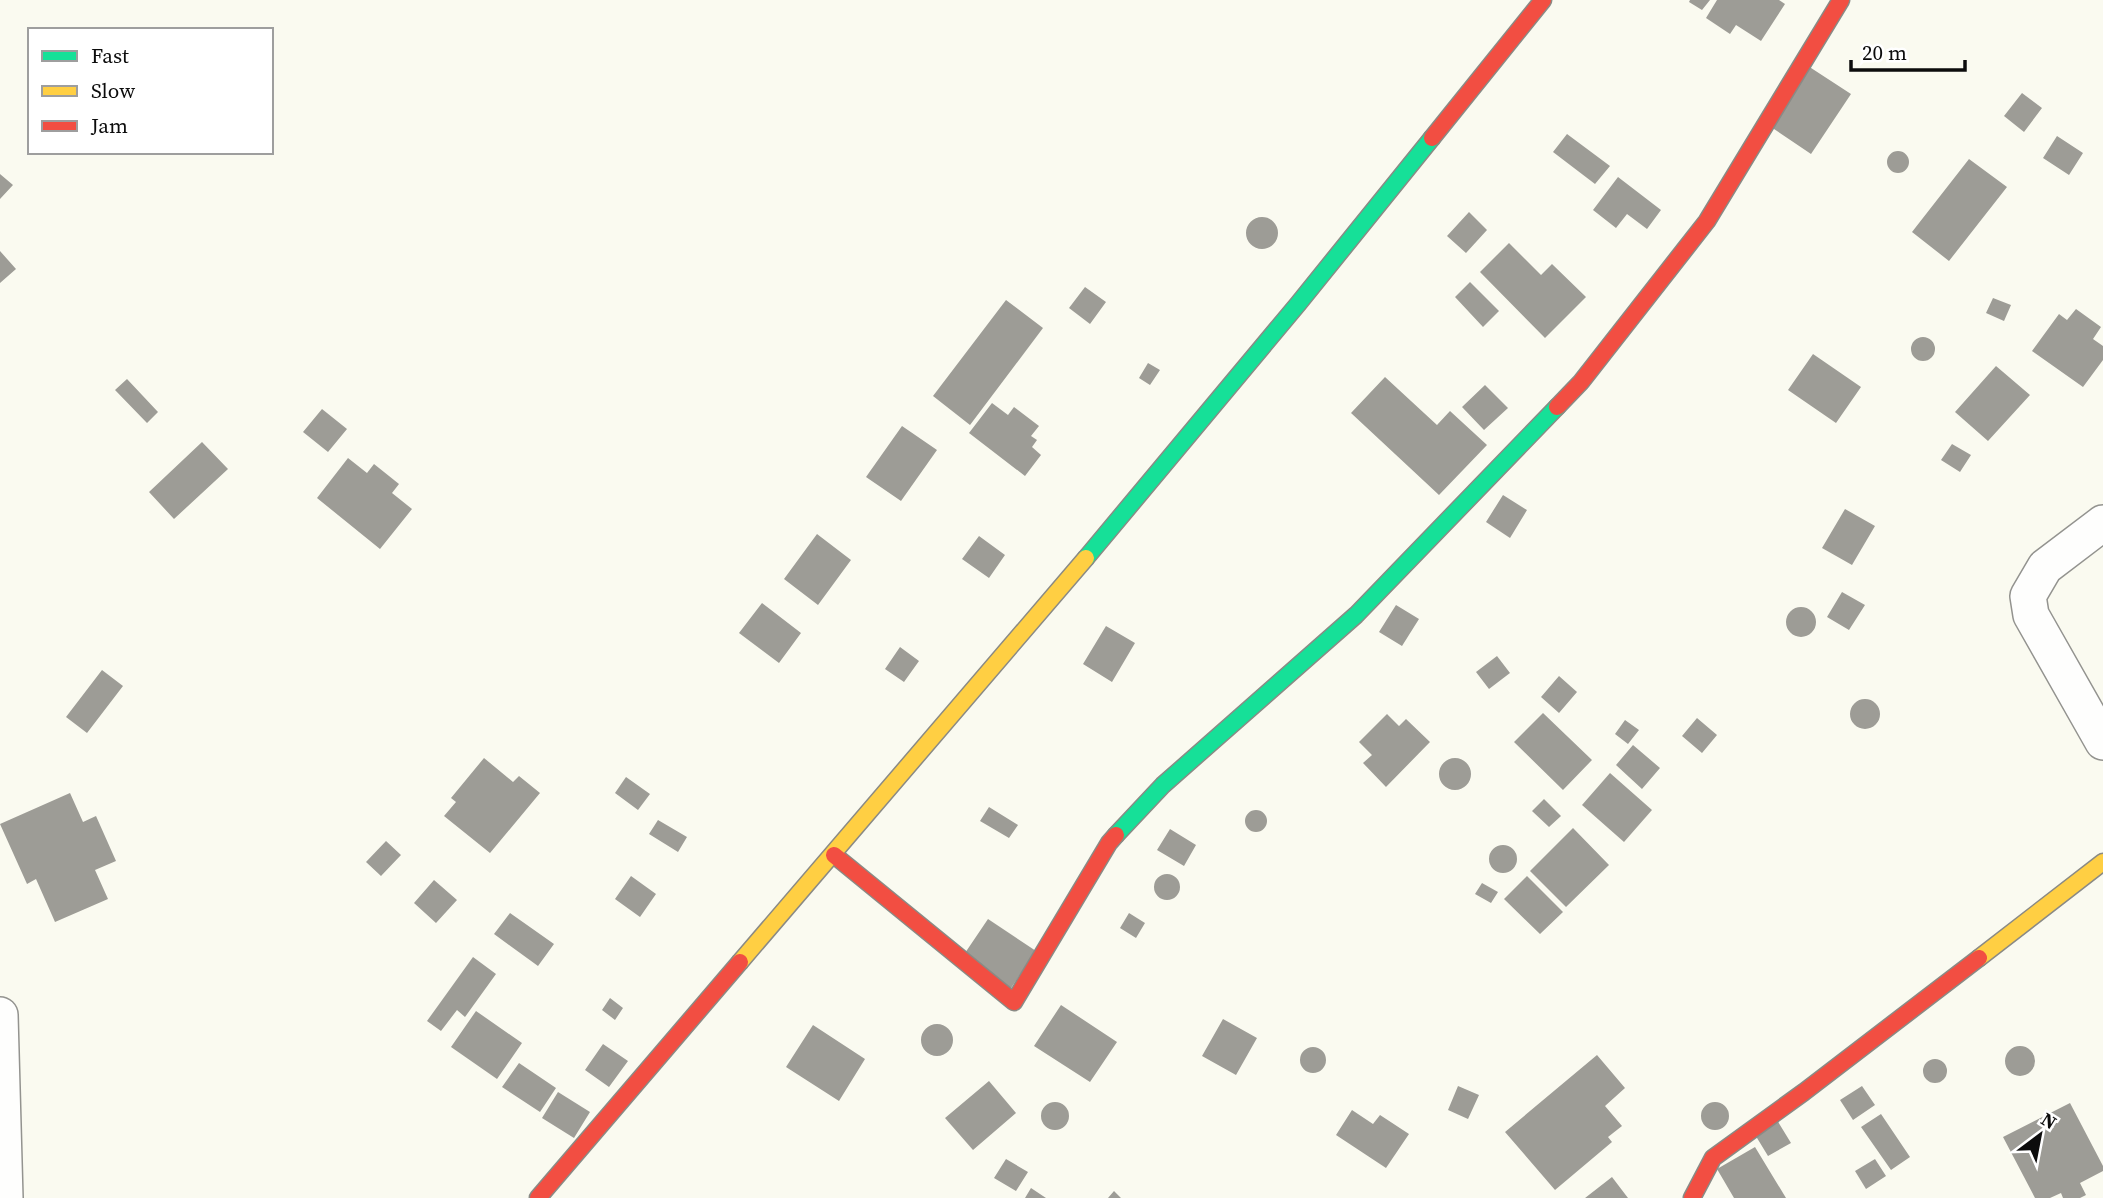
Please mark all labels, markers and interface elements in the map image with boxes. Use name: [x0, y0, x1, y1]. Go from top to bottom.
legend: [28, 28, 273, 154]
scale bar: [1851, 28, 1965, 72]
text: 20 m: [1862, 38, 1907, 67]
text: Fast: [91, 41, 129, 70]
text: Slow: [91, 76, 135, 105]
text: Jam: [90, 111, 128, 140]
north arrow: [2005, 1100, 2075, 1170]
text: N: [2036, 1106, 2062, 1135]

